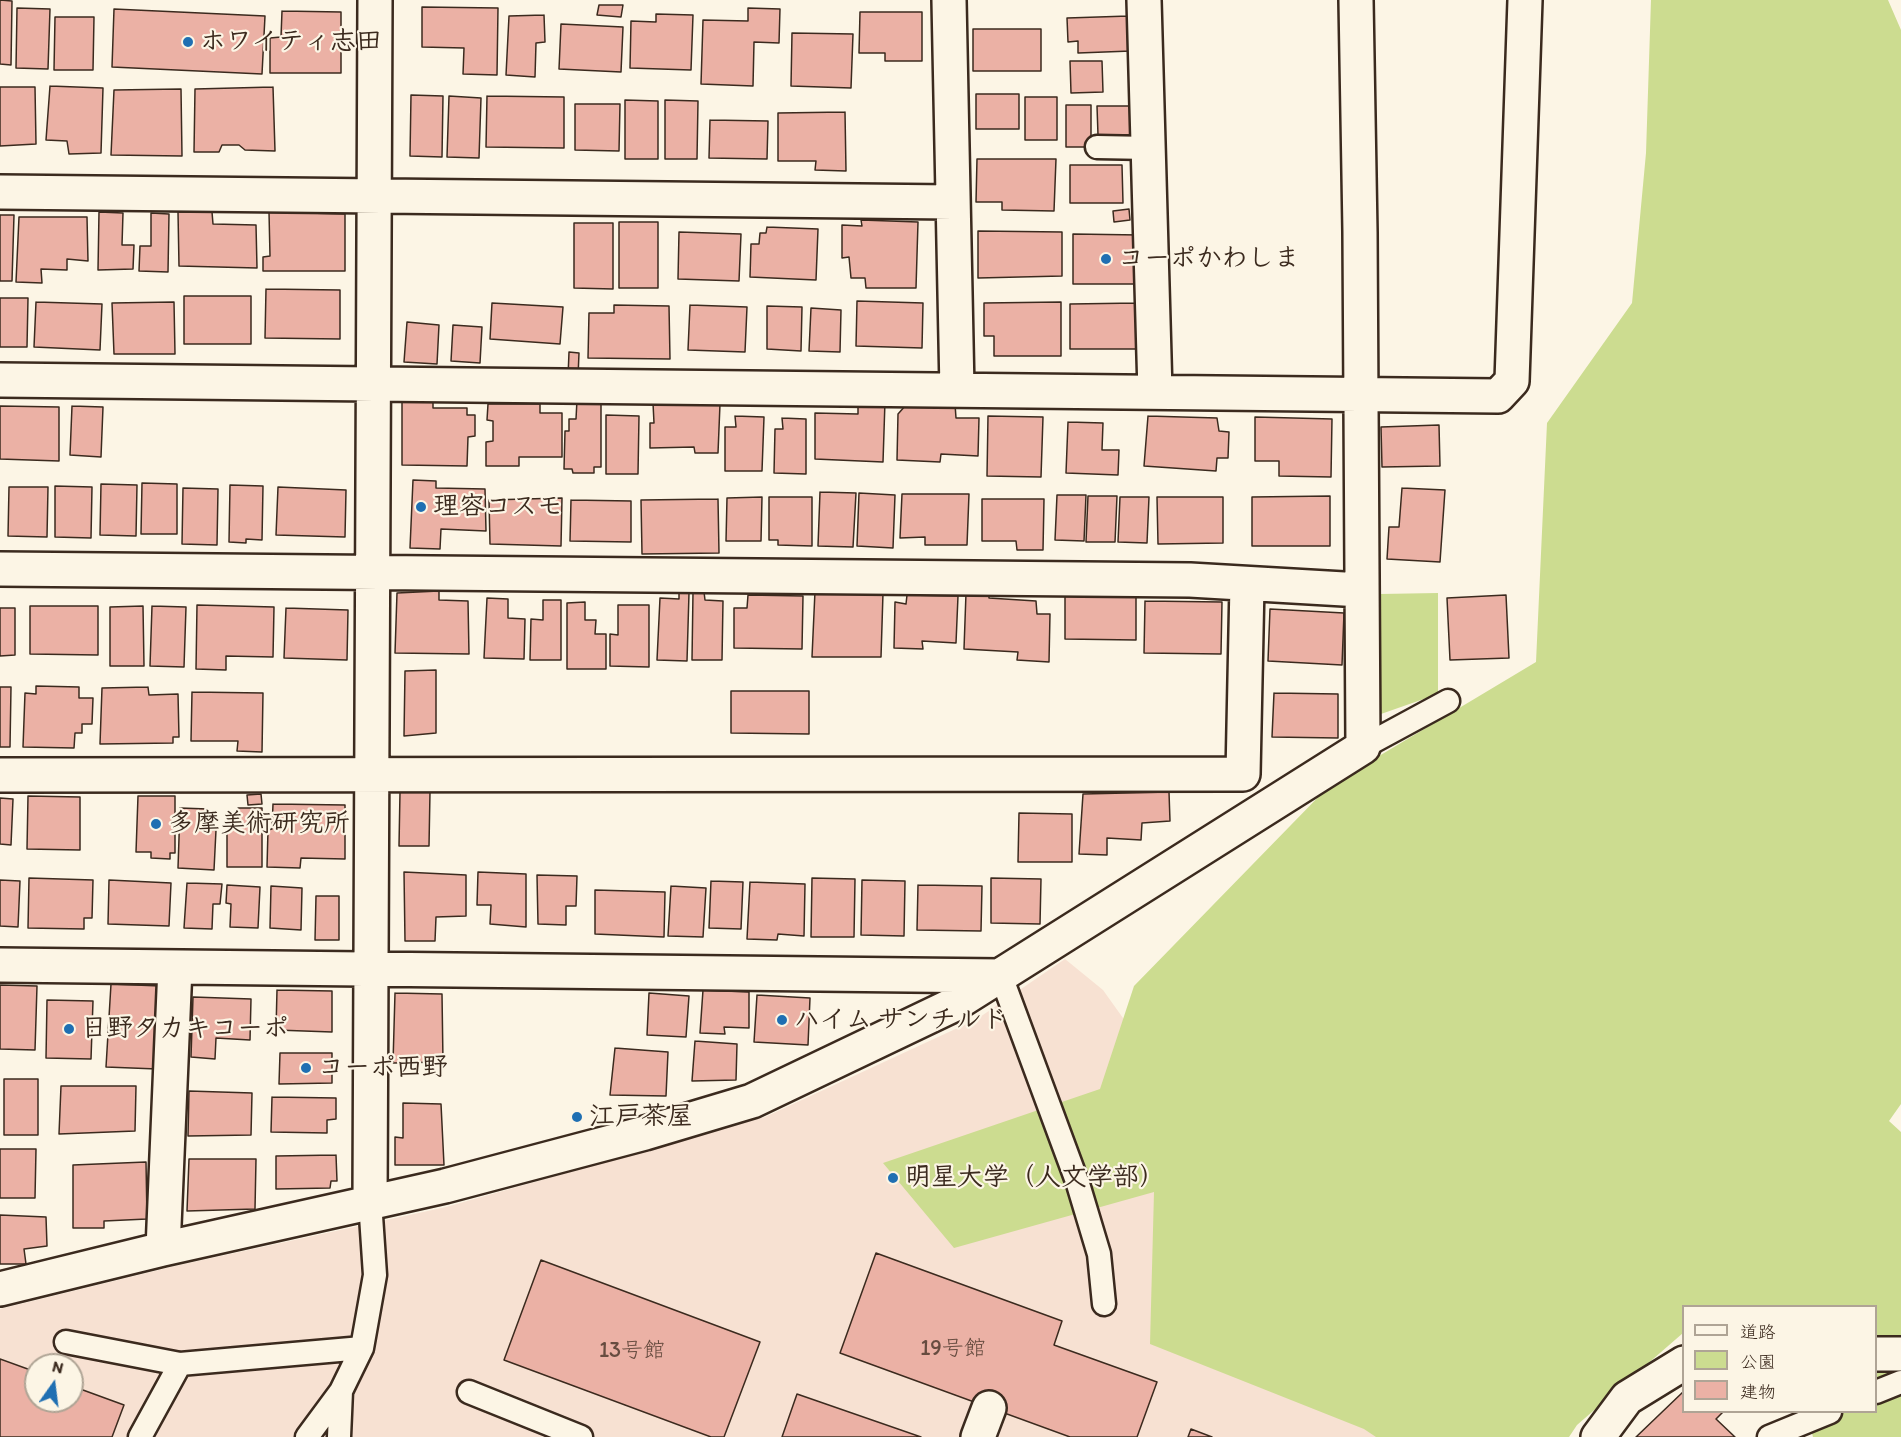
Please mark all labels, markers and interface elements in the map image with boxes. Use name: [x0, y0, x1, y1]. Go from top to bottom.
place label: ホワイティ志田: [200, 26, 382, 58]
marker: ホワイティ志田: [181, 35, 195, 49]
place label: コーポかわしま: [1118, 243, 1300, 275]
marker: コーポかわしま: [1099, 252, 1113, 266]
place label: 理容コスモ: [433, 491, 563, 523]
marker: 理容コスモ: [414, 500, 428, 514]
place label: 多摩美術研究所: [168, 808, 350, 840]
marker: 多摩美術研究所: [149, 817, 163, 831]
place label: ハイム サンチルド: [794, 1004, 1008, 1036]
place label: 日野タカキコーポ: [81, 1013, 289, 1045]
marker: ハイム サンチルド: [775, 1013, 789, 1027]
marker: 日野タカキコーポ: [62, 1022, 76, 1036]
place label: コーポ西野: [318, 1052, 448, 1084]
marker: コーポ西野: [299, 1061, 313, 1075]
place label: 江戸茶屋: [589, 1101, 693, 1133]
marker: 江戸茶屋: [570, 1110, 584, 1124]
place label: 明星大学（人文学部）: [905, 1162, 1165, 1194]
marker: 明星大学（人文学部）: [886, 1171, 900, 1185]
legend: [1682, 1305, 1877, 1413]
text: 道路: [1740, 1321, 1776, 1343]
house number: 19号館: [920, 1336, 986, 1362]
house number: 13号館: [599, 1338, 665, 1364]
text: 公園: [1740, 1351, 1776, 1373]
north arrow: [24, 1353, 84, 1413]
text: N: [50, 1356, 66, 1378]
text: 建物: [1740, 1381, 1776, 1403]

